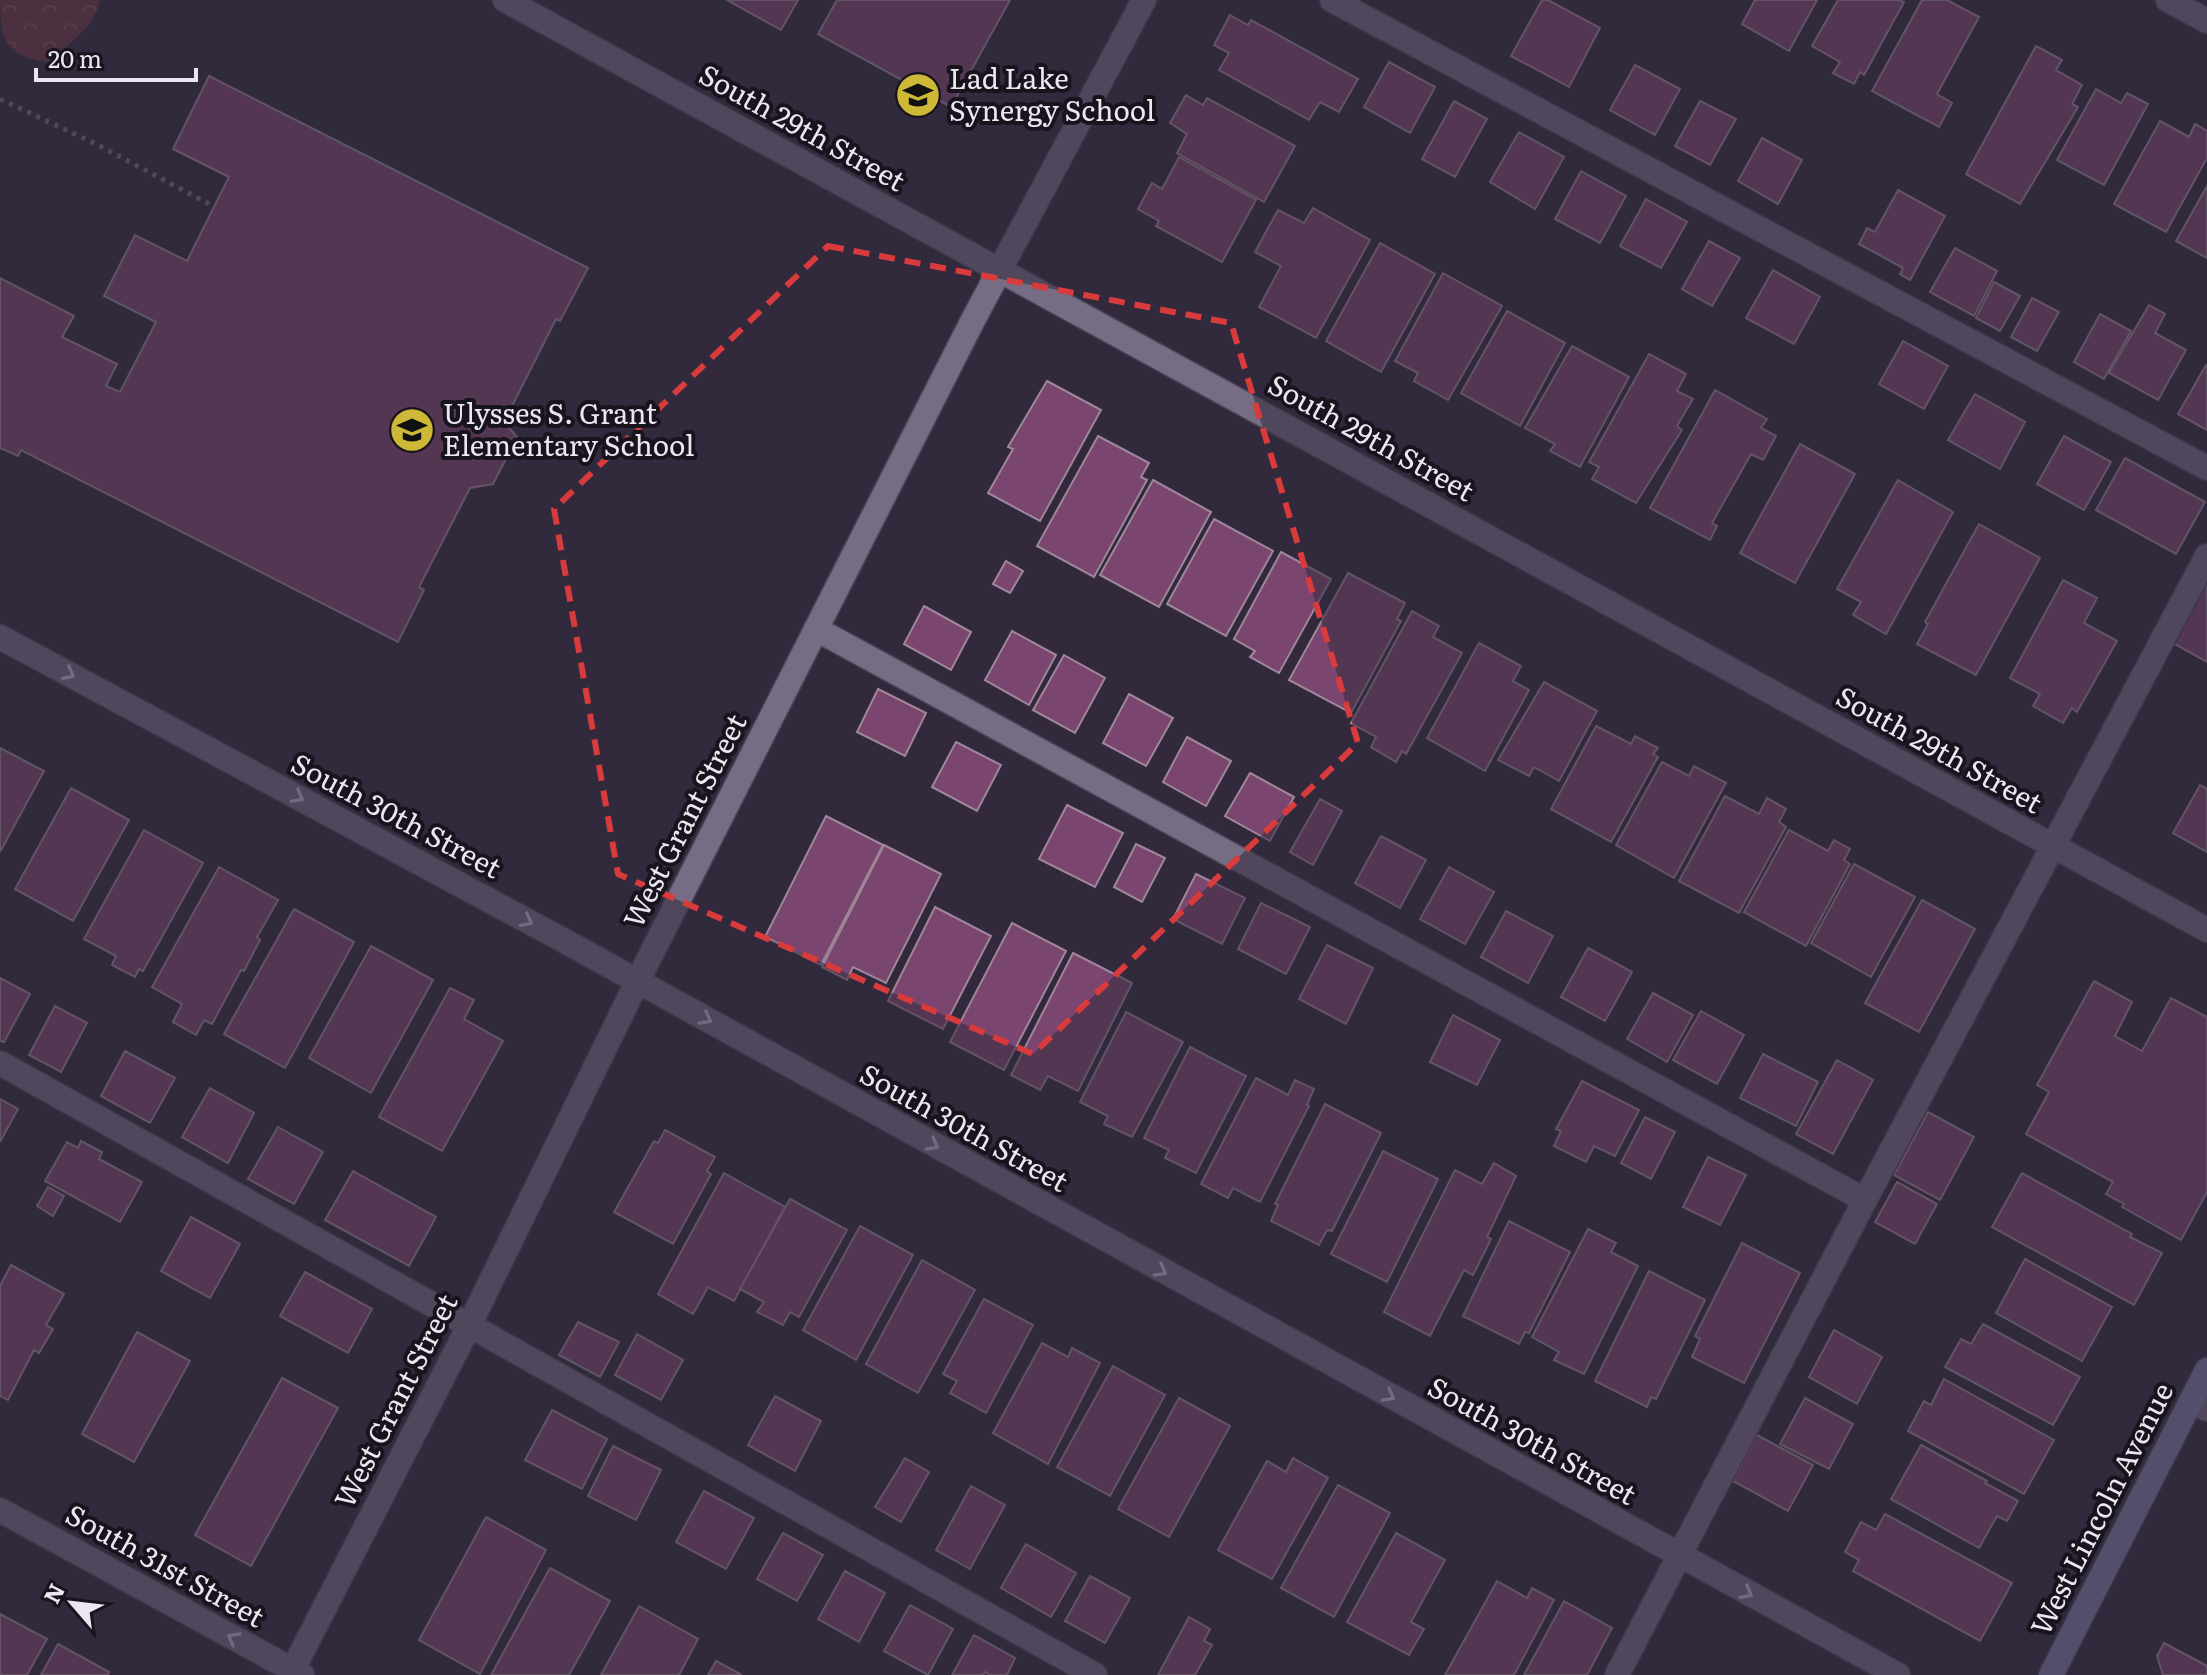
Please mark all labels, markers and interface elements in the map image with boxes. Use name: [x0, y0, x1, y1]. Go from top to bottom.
scale bar: [36, 32, 196, 82]
text: 20 m: [48, 40, 102, 75]
street label: South 29th Street: [692, 52, 914, 201]
place label: Lad Lake Synergy School: [949, 56, 1155, 130]
school or university icon: Lad Lake Synergy School: [894, 71, 942, 119]
street label: South 29th Street: [1261, 362, 1483, 511]
place label: Ulysses S. Grant Elementary School: [443, 391, 694, 465]
school or university icon: Ulysses S. Grant Elementary School: [388, 406, 436, 454]
one-way arrow: [60, 664, 74, 680]
street label: South 29th Street: [1829, 674, 2051, 823]
street label: West Grant Street: [611, 705, 756, 934]
street label: South 30th Street: [285, 741, 510, 888]
one-way arrow: [289, 788, 304, 803]
one-way arrow: [518, 911, 533, 926]
one-way arrow: [697, 1010, 712, 1025]
street label: South 30th Street: [853, 1052, 1077, 1201]
one-way arrow: [925, 1135, 939, 1151]
one-way arrow: [1153, 1261, 1167, 1276]
street label: West Grant Street: [322, 1285, 467, 1514]
street label: South 30th Street: [1421, 1365, 1645, 1514]
street label: West Lincoln Avenue: [2018, 1374, 2182, 1642]
one-way arrow: [1380, 1386, 1394, 1402]
street label: South 31st Street: [59, 1492, 274, 1637]
north arrow: [32, 1563, 112, 1643]
text: N: [34, 1577, 72, 1609]
one-way arrow: [1739, 1584, 1753, 1599]
one-way arrow: [227, 1632, 241, 1647]

